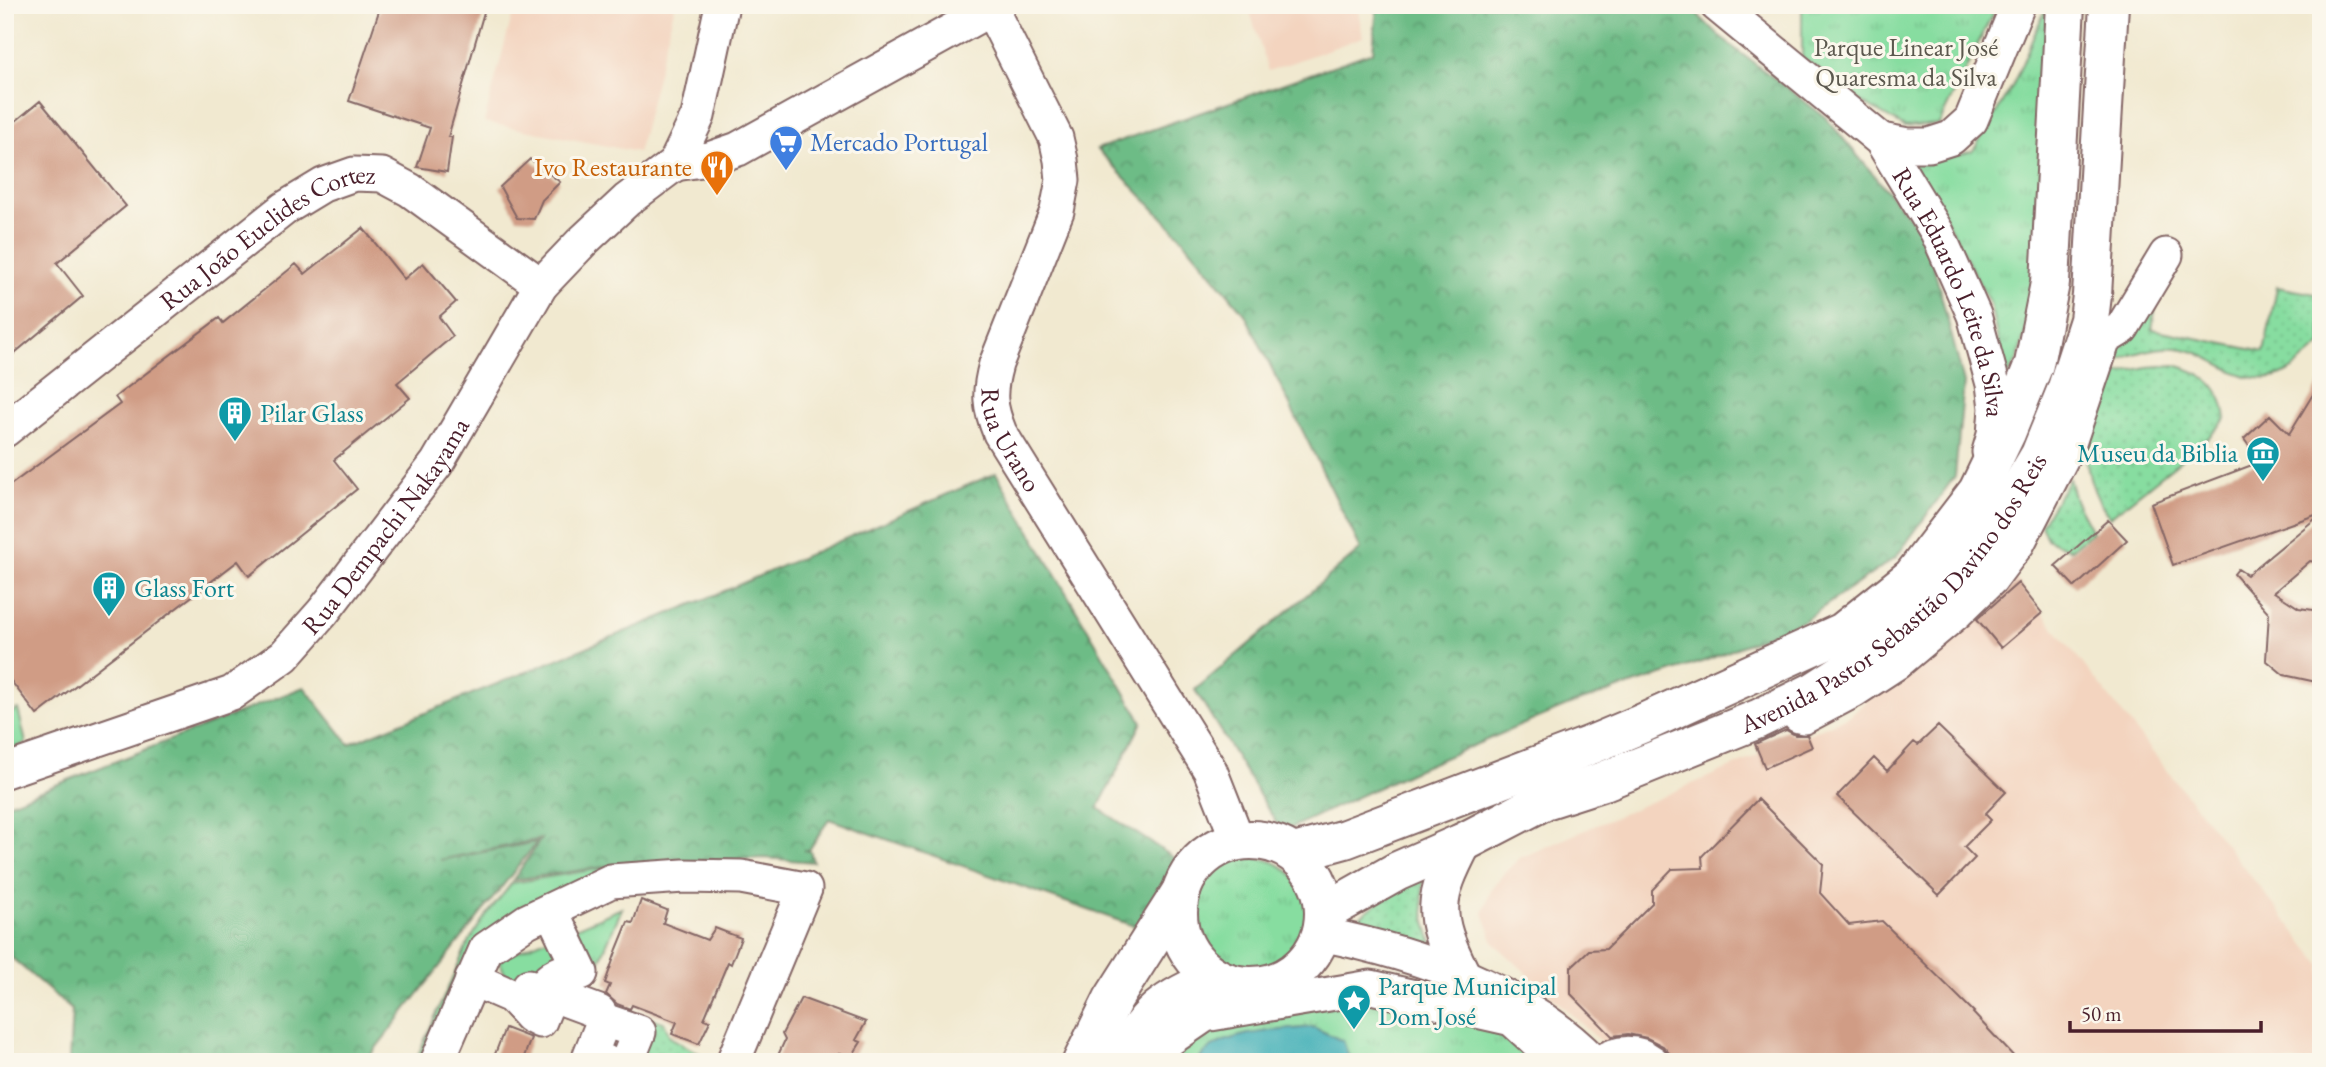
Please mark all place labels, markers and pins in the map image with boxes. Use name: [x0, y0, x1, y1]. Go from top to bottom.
supermarket icon: Mercado Portugal: [767, 123, 805, 172]
place label: Mercado Portugal: [810, 125, 988, 159]
restaurant icon: Ivo Restaurante: [698, 148, 736, 197]
place label: Ivo Restaurante: [534, 150, 692, 184]
building icon: Pilar Glass: [216, 394, 254, 443]
place label: Pilar Glass: [260, 396, 364, 430]
museum icon: Museu da Biblia: [2244, 434, 2282, 483]
place label: Museu da Biblia: [2077, 436, 2239, 470]
building icon: Glass Fort: [90, 569, 128, 618]
place label: Glass Fort: [134, 571, 234, 605]
place label: Parque Municipal Dom José: [1378, 969, 1557, 1033]
place icon: Parque Municipal Dom José: [1335, 982, 1373, 1031]

